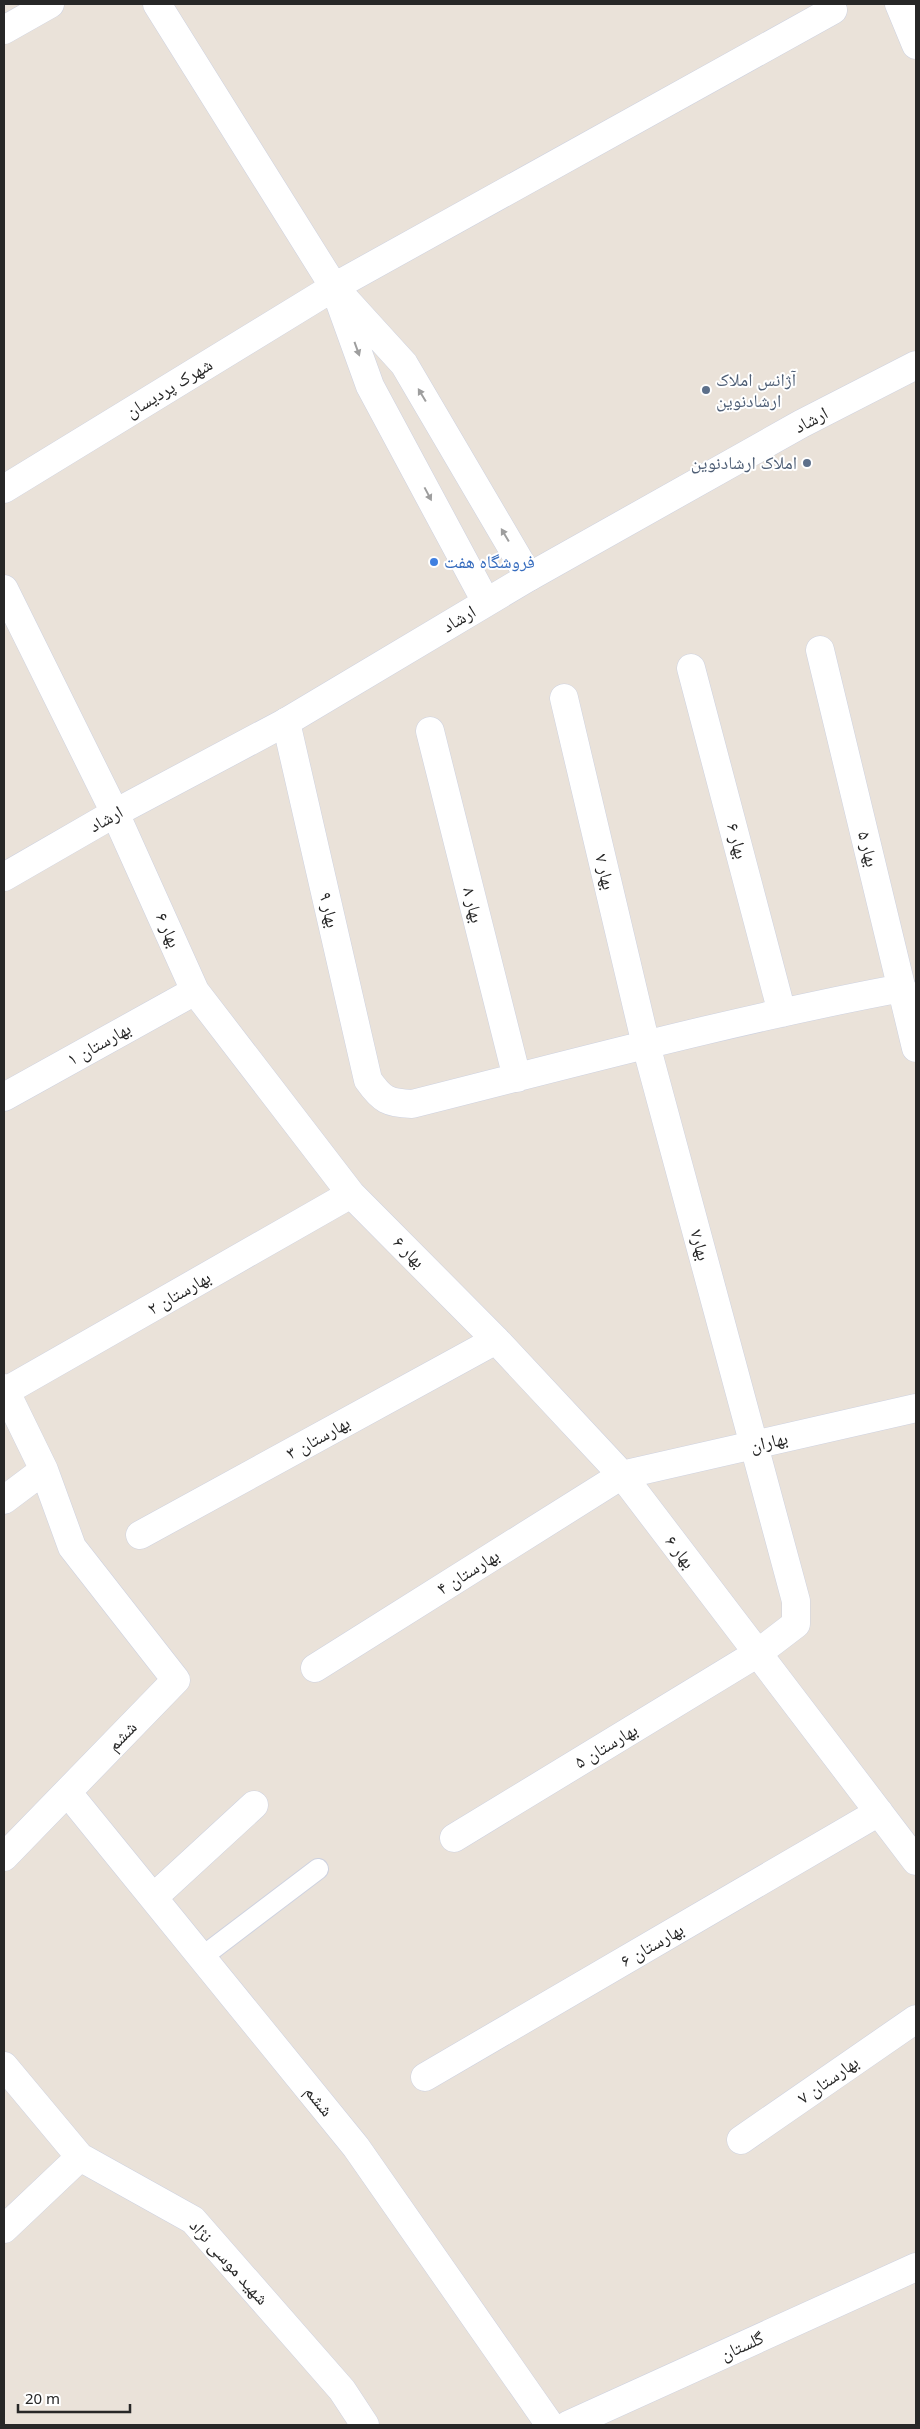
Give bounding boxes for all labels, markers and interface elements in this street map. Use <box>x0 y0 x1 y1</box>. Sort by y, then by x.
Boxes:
one-way arrow <box>353 342 361 357</box>
street label: شهرک پردیسان <box>120 352 217 423</box>
place label: آژانس املاک ارشادنوین <box>716 367 796 412</box>
marker: آژانس املاک ارشادنوین <box>700 384 712 396</box>
one-way arrow <box>418 387 426 402</box>
street label: ارشاد <box>789 400 832 438</box>
place label: املاک ارشادنوین <box>691 450 797 474</box>
marker: املاک ارشادنوین <box>801 457 813 469</box>
one-way arrow <box>424 487 432 502</box>
one-way arrow <box>500 528 509 541</box>
place label: فروشگاه هفت <box>444 549 535 573</box>
marker: فروشگاه هفت <box>428 556 440 568</box>
street label: ارشاد <box>437 599 480 637</box>
street label: ارشاد <box>84 799 127 837</box>
street label: بهار ۶ <box>722 820 754 861</box>
street label: بهار ۵ <box>853 828 885 869</box>
street label: بهار ۷ <box>590 851 622 892</box>
street label: بهار ۸ <box>458 884 490 925</box>
street label: بهار ۹ <box>314 889 346 930</box>
street label: بهار ۶ <box>151 908 187 951</box>
street label: بهارستان ۱ <box>62 1016 135 1070</box>
street label: بهار۷ <box>685 1226 717 1263</box>
street label: بهار ۶ <box>388 1230 431 1273</box>
street label: بهارستان ۲ <box>142 1264 215 1320</box>
street label: بهارستان ۳ <box>281 1410 354 1464</box>
street label: بهاران <box>747 1425 790 1457</box>
street label: بهار ۶ <box>660 1530 701 1573</box>
street label: بهارستان ۴ <box>432 1543 503 1600</box>
street label: ششم <box>101 1715 142 1756</box>
street label: بهارستان ۵ <box>570 1717 641 1773</box>
street label: بهارستان ۶ <box>615 1916 688 1972</box>
street label: بهارستان ۷ <box>792 2049 863 2109</box>
street label: ششم <box>299 2080 340 2121</box>
street label: شهید موسی نژاد <box>185 2213 275 2309</box>
street label: گلستان <box>716 2325 768 2365</box>
scale bar <box>18 2382 130 2414</box>
text: 20 m <box>25 2388 60 2408</box>

